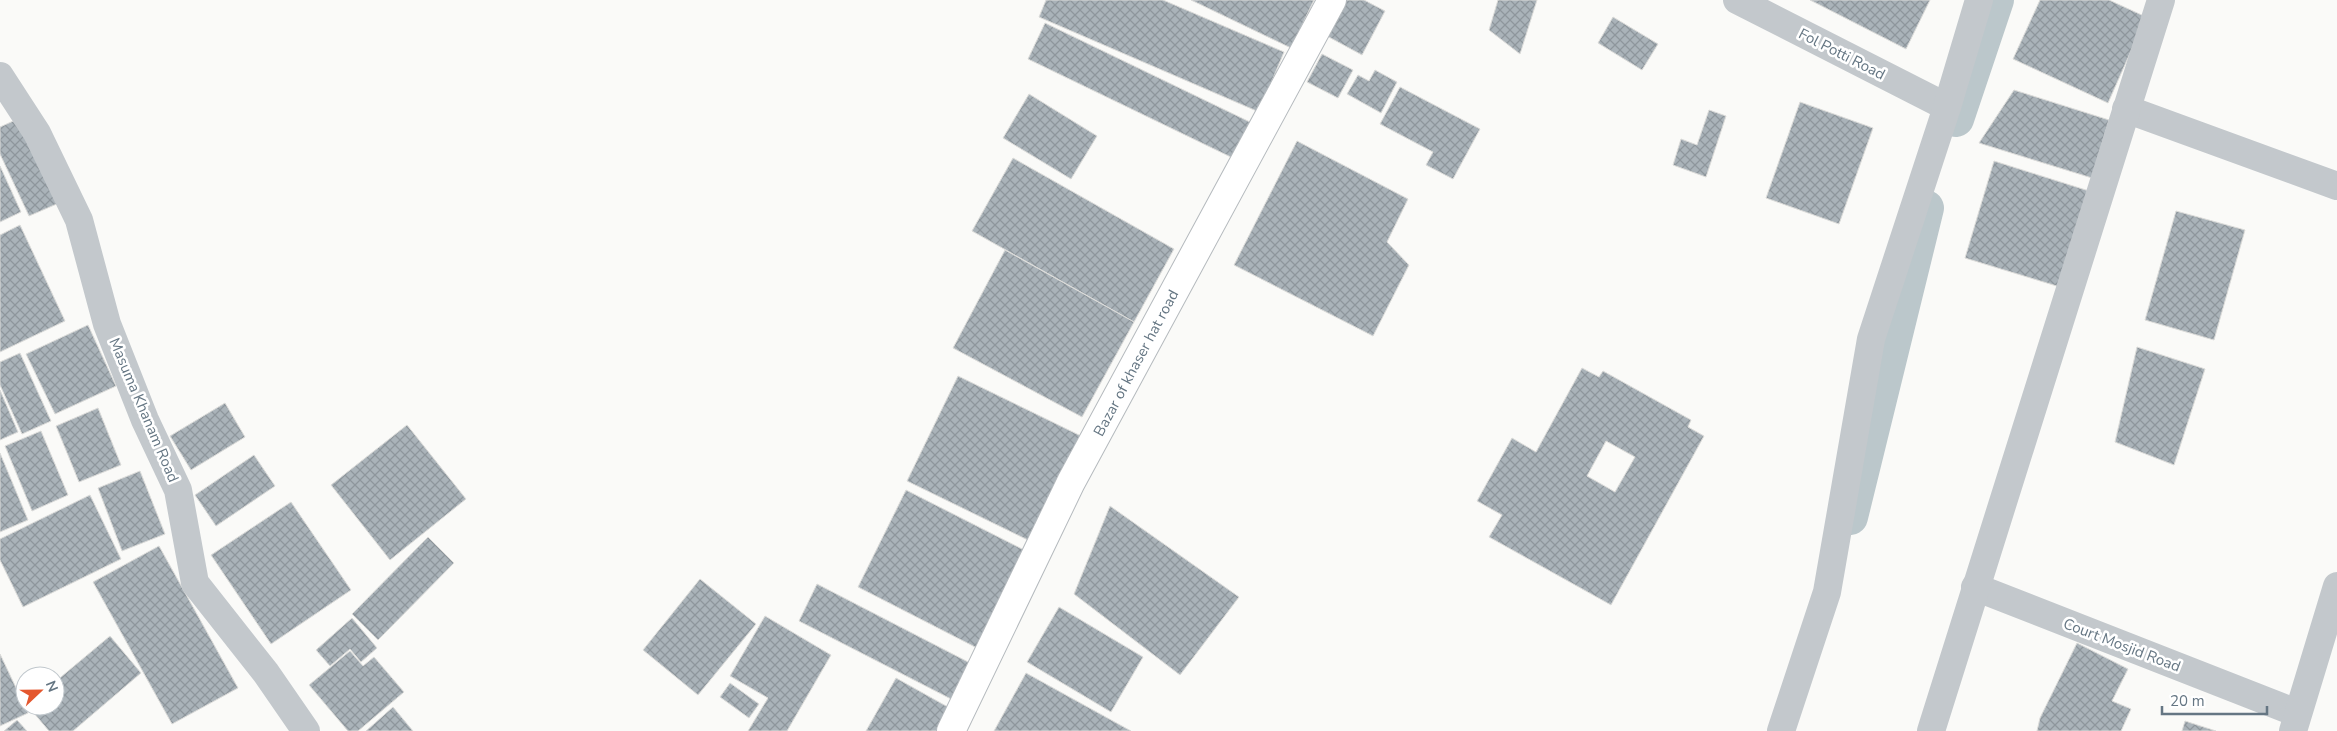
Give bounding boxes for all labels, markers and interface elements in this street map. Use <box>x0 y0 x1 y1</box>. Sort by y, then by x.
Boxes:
street label: Fol Potti Road <box>1795 24 1889 84</box>
street label: Bazar of khaser hat road <box>1089 286 1183 440</box>
street label: Masuma Khanam Road <box>105 335 183 485</box>
street label: Court Mosjid Road <box>2060 613 2184 677</box>
north arrow <box>15 666 65 716</box>
text: N <box>41 678 62 695</box>
scale bar <box>2162 684 2267 716</box>
text: 20 m <box>2170 691 2205 711</box>

